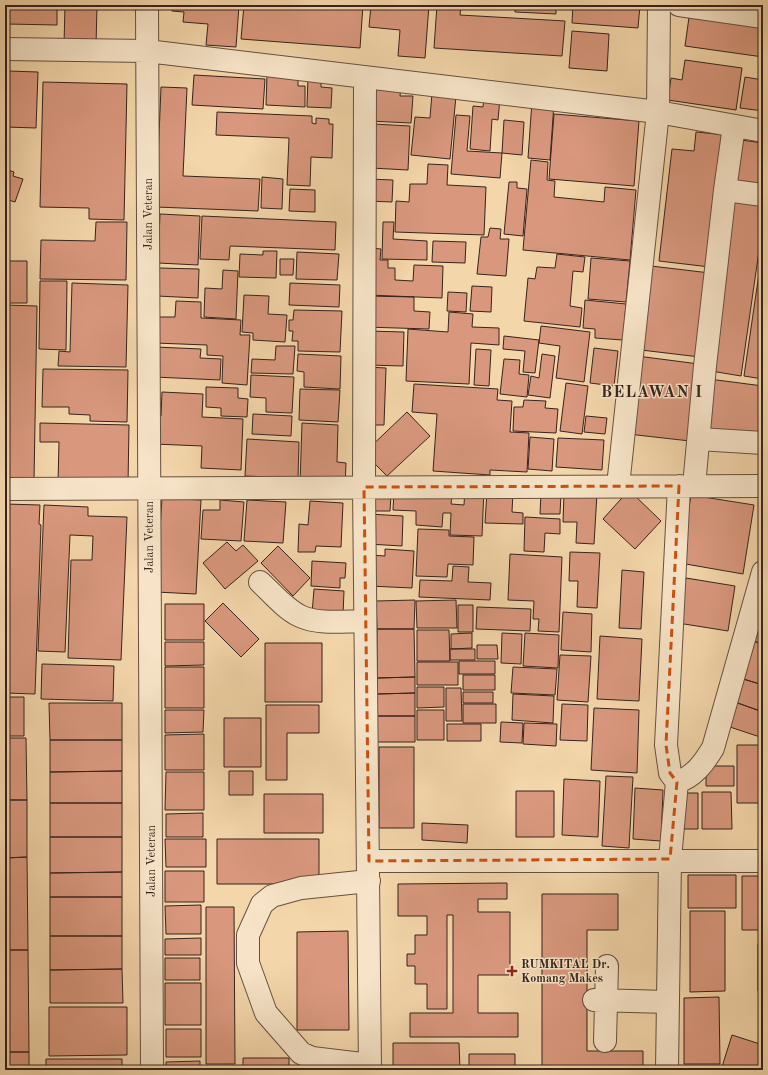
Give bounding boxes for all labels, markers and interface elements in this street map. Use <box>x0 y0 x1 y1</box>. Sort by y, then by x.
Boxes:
street label: Jalan Veteran <box>143 177 155 250</box>
district label: BELAWAN I <box>601 385 703 401</box>
street label: Jalan Veteran <box>144 500 156 573</box>
street label: Jalan Veteran <box>146 824 158 897</box>
place label: RUMKITAL Dr. Komang Makes <box>521 959 610 985</box>
marker: RUMKITAL Dr. Komang Makes <box>506 965 518 977</box>

